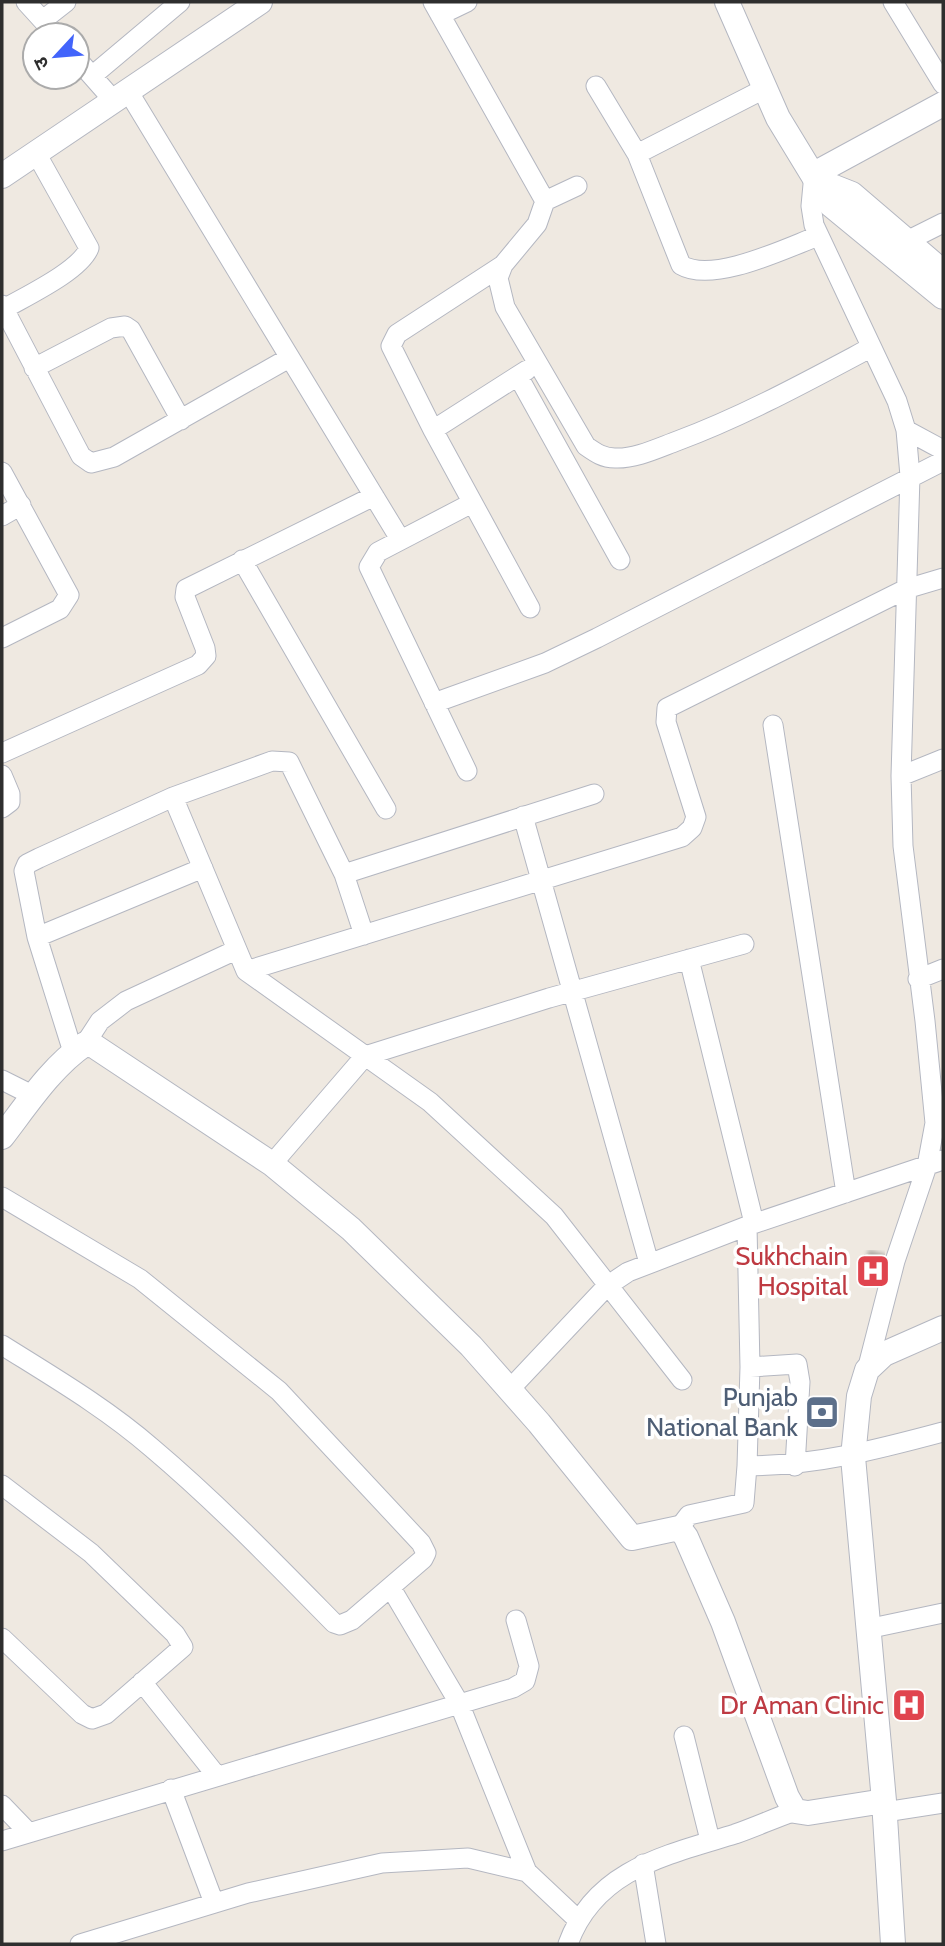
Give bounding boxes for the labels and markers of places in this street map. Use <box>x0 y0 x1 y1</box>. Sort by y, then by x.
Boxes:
place label: Sukhchain Hospital <box>735 1240 848 1302</box>
hospital icon: Sukhchain Hospital <box>854 1252 892 1290</box>
place label: Punjab National Bank <box>646 1381 798 1443</box>
bank icon: Punjab National Bank <box>803 1393 841 1431</box>
hospital icon: Dr Aman Clinic <box>890 1686 928 1724</box>
place label: Dr Aman Clinic <box>720 1689 884 1721</box>

